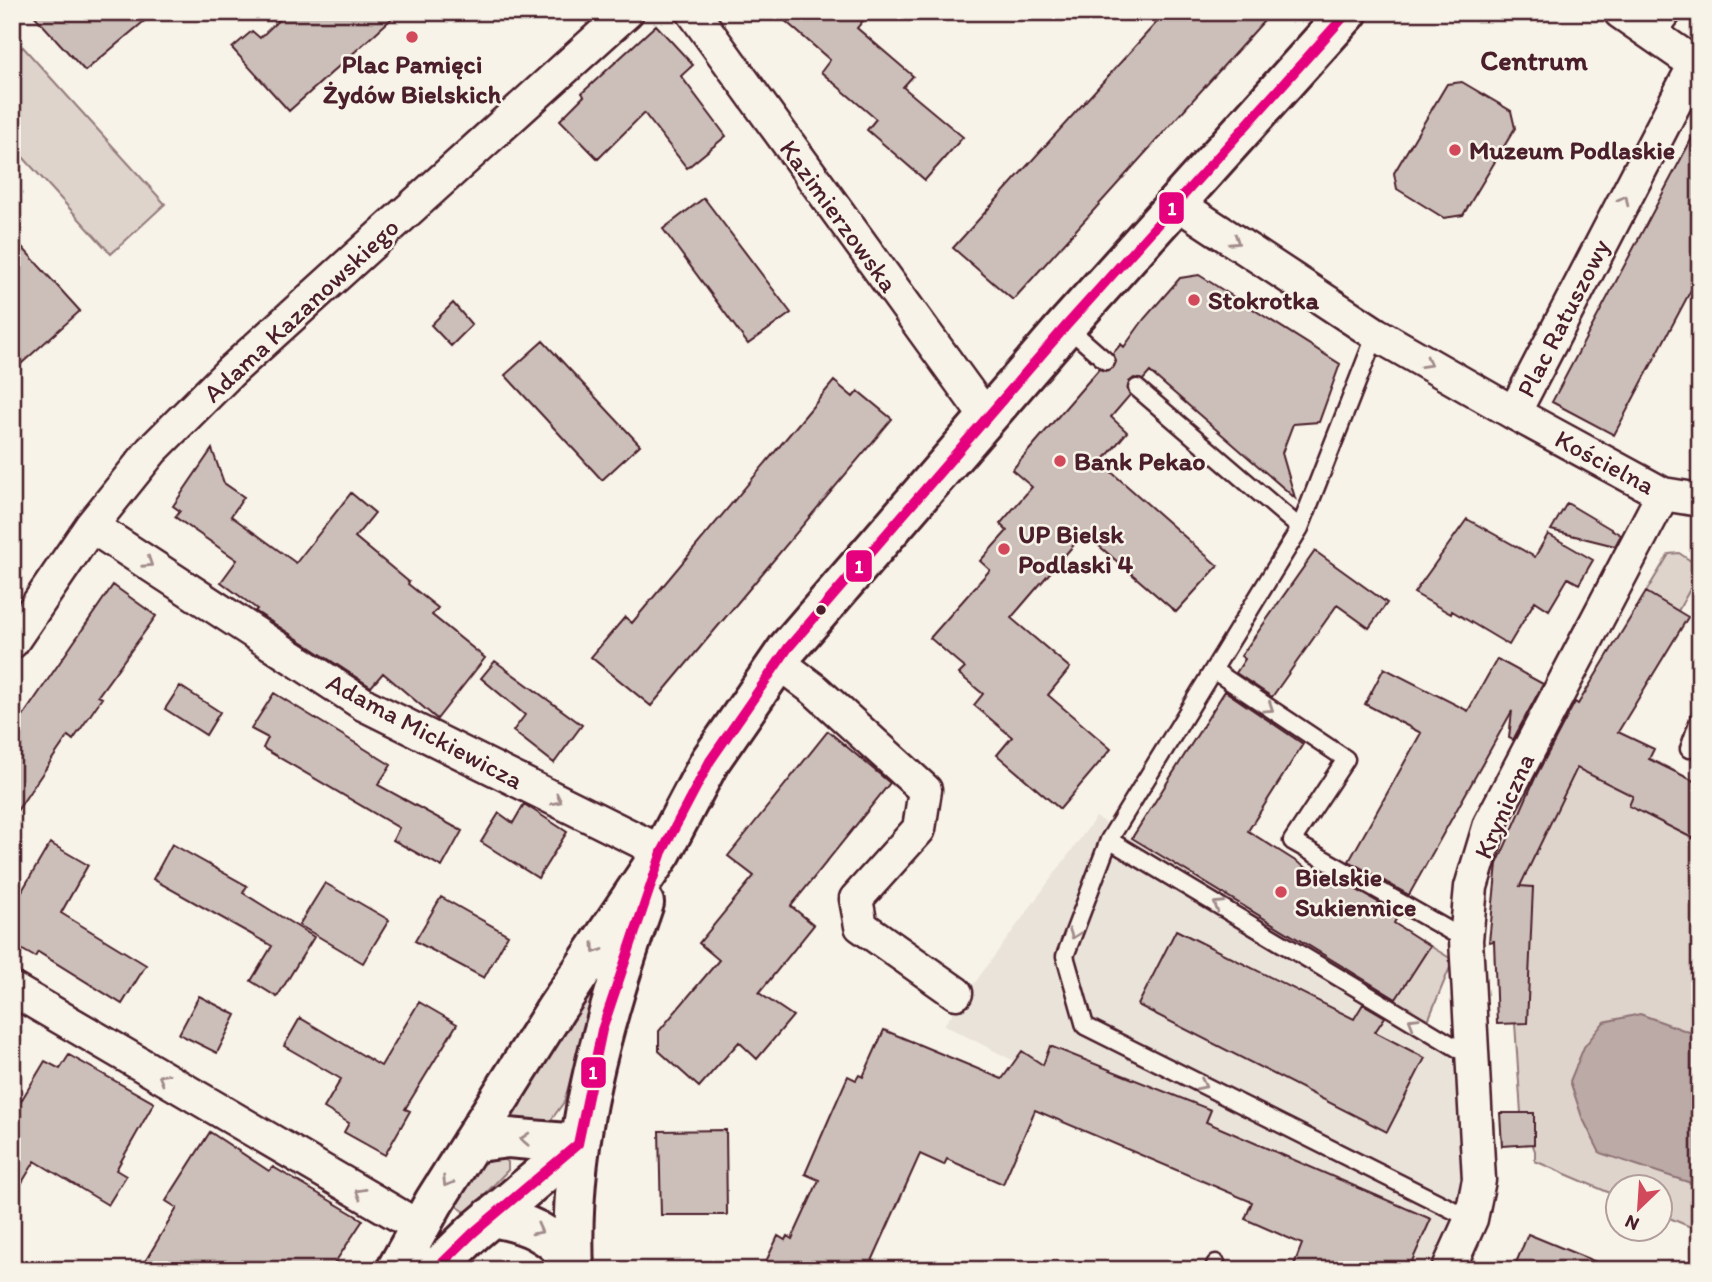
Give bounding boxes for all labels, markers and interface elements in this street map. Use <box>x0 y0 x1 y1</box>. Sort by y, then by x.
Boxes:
marker: Plac Pamięci Żydów Bielskich <box>404 29 420 45</box>
district label: Centrum <box>1480 43 1588 77</box>
place label: Plac Pamięci Żydów Bielskich <box>323 48 502 110</box>
street label: Kazimierzowska <box>773 133 905 299</box>
place label: Muzeum Podlaskie <box>1469 134 1675 166</box>
marker: Muzeum Podlaskie <box>1447 142 1463 158</box>
line badge: 1 <box>1158 191 1185 225</box>
one-way arrow <box>1616 195 1630 207</box>
text: 1 <box>1168 197 1177 220</box>
street label: Adama Kazanowskiego <box>196 211 406 409</box>
one-way arrow <box>1227 233 1240 245</box>
street label: Plac Ratuszowy <box>1509 234 1617 402</box>
place label: Stokrotka <box>1208 284 1320 316</box>
marker: Stokrotka <box>1186 292 1202 308</box>
one-way arrow <box>1419 355 1432 368</box>
street label: Kościelna <box>1550 422 1661 502</box>
place label: Bank Pekao <box>1074 445 1206 477</box>
marker: Bank Pekao <box>1052 453 1068 469</box>
place label: UP Bielsk Podlaski 4 <box>1018 518 1133 580</box>
marker: UP Bielsk Podlaski 4 <box>996 541 1012 557</box>
line badge: 1 <box>845 549 873 583</box>
one-way arrow <box>141 555 154 568</box>
text: 1 <box>855 555 864 578</box>
unlabelled marker <box>814 603 828 617</box>
street label: Adama Mickiewicza <box>321 666 529 796</box>
one-way arrow <box>1262 699 1275 712</box>
street label: Kryniczna <box>1467 748 1541 864</box>
one-way arrow <box>549 791 562 805</box>
place label: Bielskie Sukiennice <box>1295 861 1416 923</box>
marker: Bielskie Sukiennice <box>1273 884 1289 900</box>
one-way arrow <box>1213 900 1225 913</box>
one-way arrow <box>1068 927 1082 939</box>
one-way arrow <box>592 941 605 954</box>
one-way arrow <box>1408 1017 1421 1030</box>
line badge: 1 <box>580 1056 607 1089</box>
text: 1 <box>589 1061 598 1084</box>
one-way arrow <box>158 1073 171 1086</box>
one-way arrow <box>1195 1076 1207 1090</box>
one-way arrow <box>519 1132 530 1147</box>
one-way arrow <box>442 1174 455 1187</box>
north arrow <box>1604 1174 1674 1244</box>
one-way arrow <box>354 1188 367 1201</box>
text: N <box>1621 1210 1643 1236</box>
one-way arrow <box>530 1222 543 1235</box>

